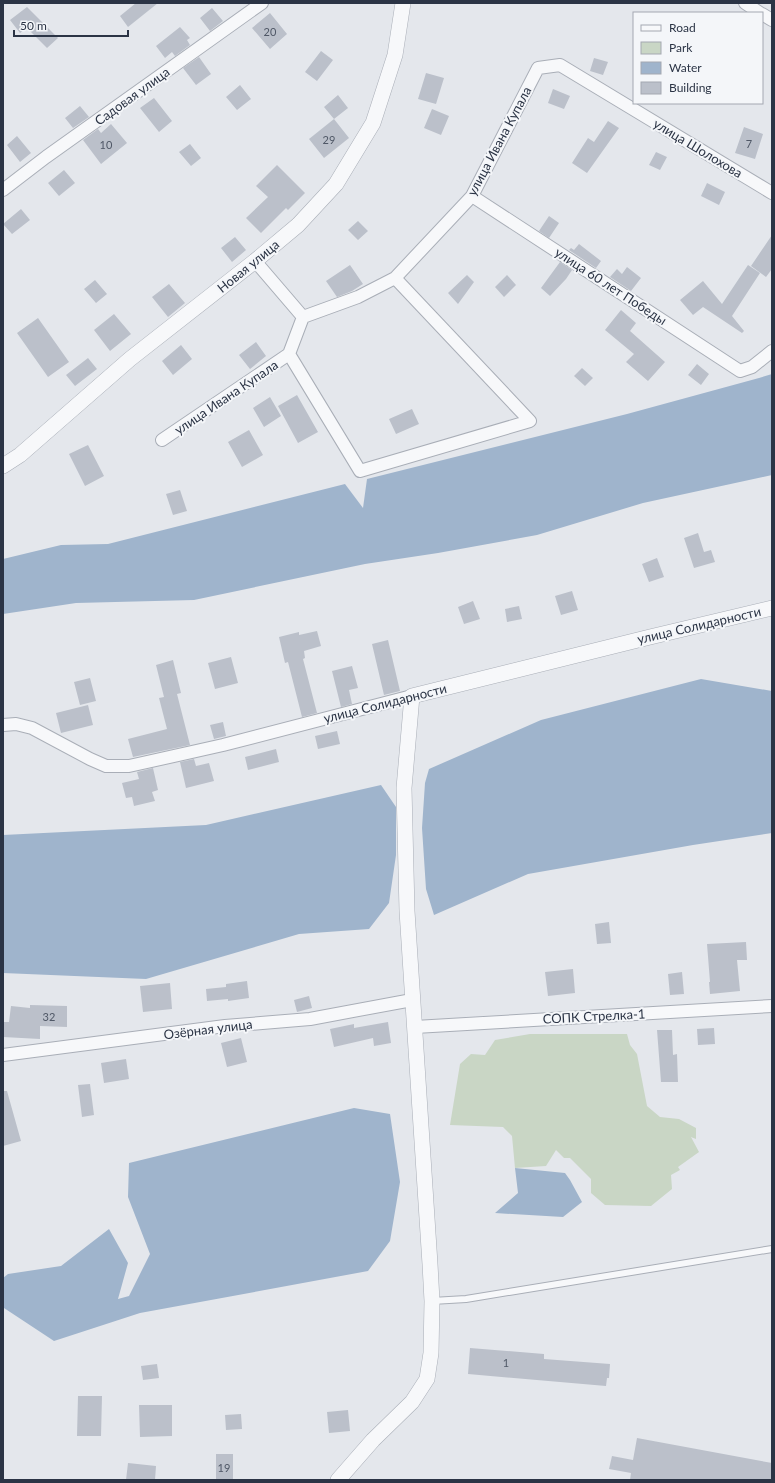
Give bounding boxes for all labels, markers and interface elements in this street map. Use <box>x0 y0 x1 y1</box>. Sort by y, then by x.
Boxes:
scale bar <box>14 12 128 38</box>
legend <box>633 12 763 104</box>
text: 50 m <box>20 18 47 33</box>
text: Road <box>669 20 696 35</box>
house number: 20 <box>264 25 277 38</box>
text: Park <box>669 40 693 55</box>
text: Water <box>669 60 702 75</box>
street label: Садовая улица <box>91 63 173 129</box>
text: Building <box>669 80 712 95</box>
street label: улица Ивана Купала <box>463 84 535 198</box>
street label: улица Шолохова <box>651 115 745 181</box>
house number: 29 <box>323 133 335 146</box>
house number: 7 <box>746 137 752 150</box>
house number: 10 <box>100 138 113 151</box>
street label: Новая улица <box>214 236 282 296</box>
street label: улица 60 лет Победы <box>552 244 670 328</box>
street label: улица Ивана Купала <box>171 356 281 438</box>
street label: улица Солидарности <box>636 603 762 647</box>
street label: улица Солидарности <box>322 680 448 726</box>
street label: СОПК Стрелка-1 <box>542 1005 646 1027</box>
house number: 32 <box>43 1010 55 1023</box>
street label: Озёрная улица <box>163 1016 253 1042</box>
house number: 1 <box>503 1356 509 1369</box>
house number: 19 <box>218 1461 230 1474</box>

